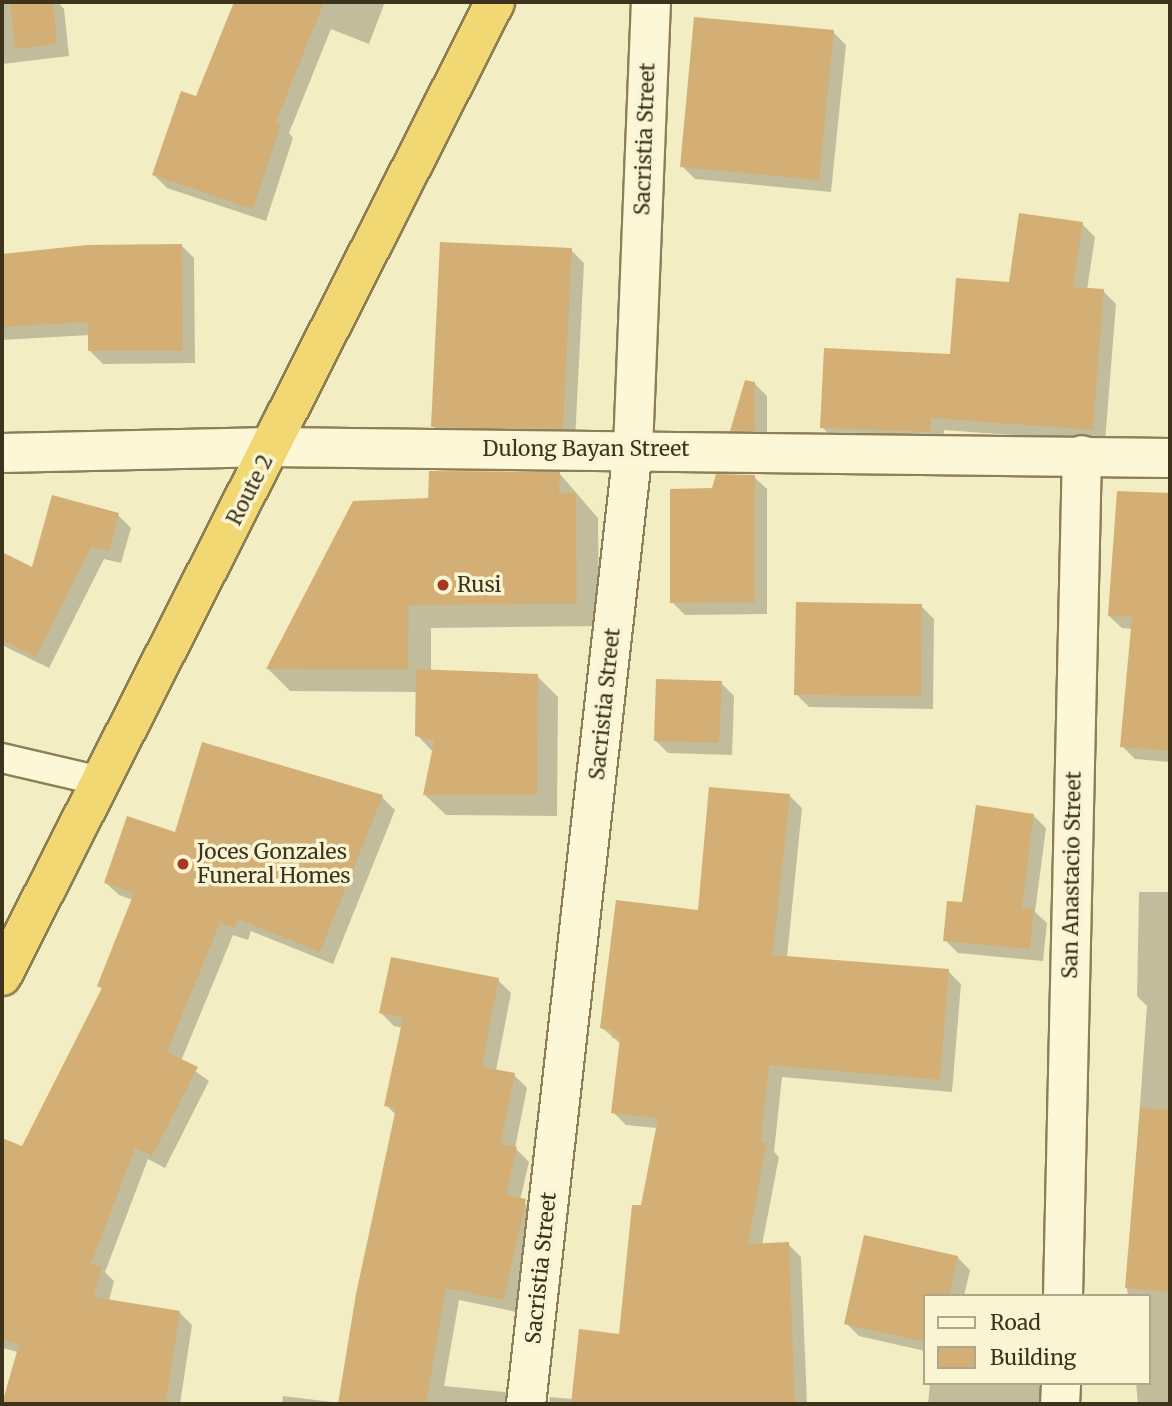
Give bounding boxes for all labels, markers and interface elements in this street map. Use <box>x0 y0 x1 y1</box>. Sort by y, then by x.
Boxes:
street label: Sacristia Street <box>630 62 660 216</box>
street label: Dulong Bayan Street <box>483 436 689 462</box>
street label: Route 2 <box>222 450 278 530</box>
place label: Rusi <box>457 572 501 598</box>
marker: Rusi <box>435 577 451 593</box>
street label: Sacristia Street <box>584 627 626 781</box>
street label: San Anastacio Street <box>1058 771 1086 979</box>
place label: Joces Gonzales Funeral Homes <box>197 839 351 889</box>
marker: Joces Gonzales Funeral Homes <box>175 856 191 872</box>
street label: Sacristia Street <box>520 1191 562 1345</box>
legend <box>923 1294 1151 1385</box>
text: Road <box>990 1309 1041 1336</box>
text: Building <box>990 1344 1076 1371</box>

